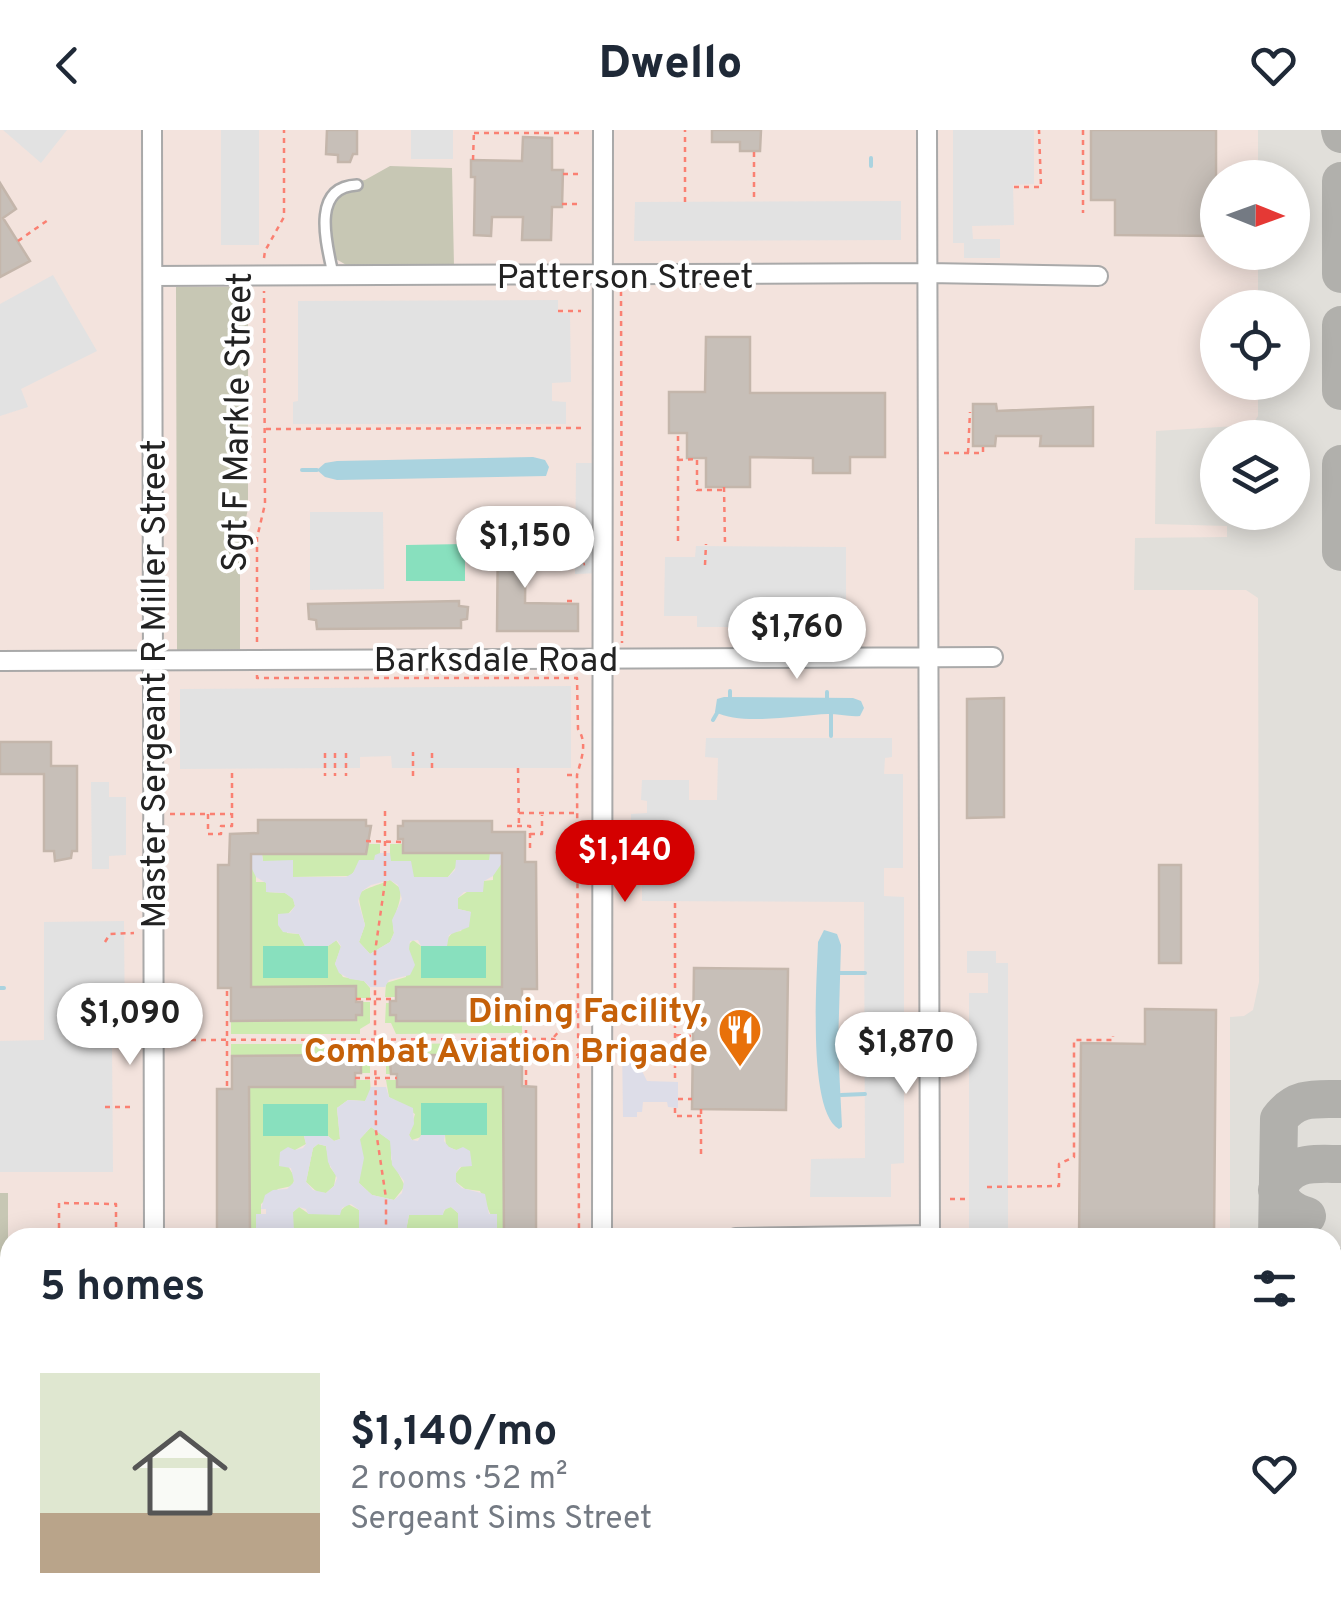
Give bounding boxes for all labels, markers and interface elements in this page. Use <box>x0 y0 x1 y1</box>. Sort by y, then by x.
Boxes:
text: Dwello <box>599 37 742 94</box>
icon: back <box>40 38 95 93</box>
icon: heart <box>1246 38 1301 93</box>
north arrow <box>1200 160 1310 270</box>
map controls <box>1200 160 1310 530</box>
street label: Patterson Street <box>497 257 753 301</box>
street label: Sgt F Markle Street <box>214 272 264 572</box>
button: locate <box>1200 290 1310 400</box>
button: layers <box>1200 420 1310 530</box>
street label: Master Sergeant R Miller Street <box>134 439 178 929</box>
pin: $1,150 <box>444 506 606 591</box>
text: $1,150 <box>478 518 572 558</box>
pin: $1,760 <box>716 597 878 682</box>
text: $1,760 <box>750 609 844 649</box>
street label: Barksdale Road <box>374 640 618 684</box>
pin: $1,140 <box>544 820 706 905</box>
text: $1,140 <box>578 832 672 872</box>
pin: $1,090 <box>49 983 211 1068</box>
place label: Dining Facility, Combat Aviation Brigade <box>304 991 708 1075</box>
text: $1,090 <box>79 995 181 1035</box>
restaurant icon: Dining Facility, Combat Aviation Brigade <box>717 1007 763 1068</box>
pin: $1,870 <box>825 1012 987 1097</box>
text: $1,870 <box>857 1024 955 1064</box>
icon: filters <box>1247 1261 1302 1316</box>
text: 5 homes <box>40 1262 205 1315</box>
text: $1,140/mo <box>350 1407 557 1460</box>
icon: home <box>120 1413 240 1533</box>
icon: heart <box>1247 1446 1302 1501</box>
text: 2 rooms · 52 m² <box>350 1460 567 1500</box>
text: Sergeant Sims Street <box>350 1500 652 1540</box>

